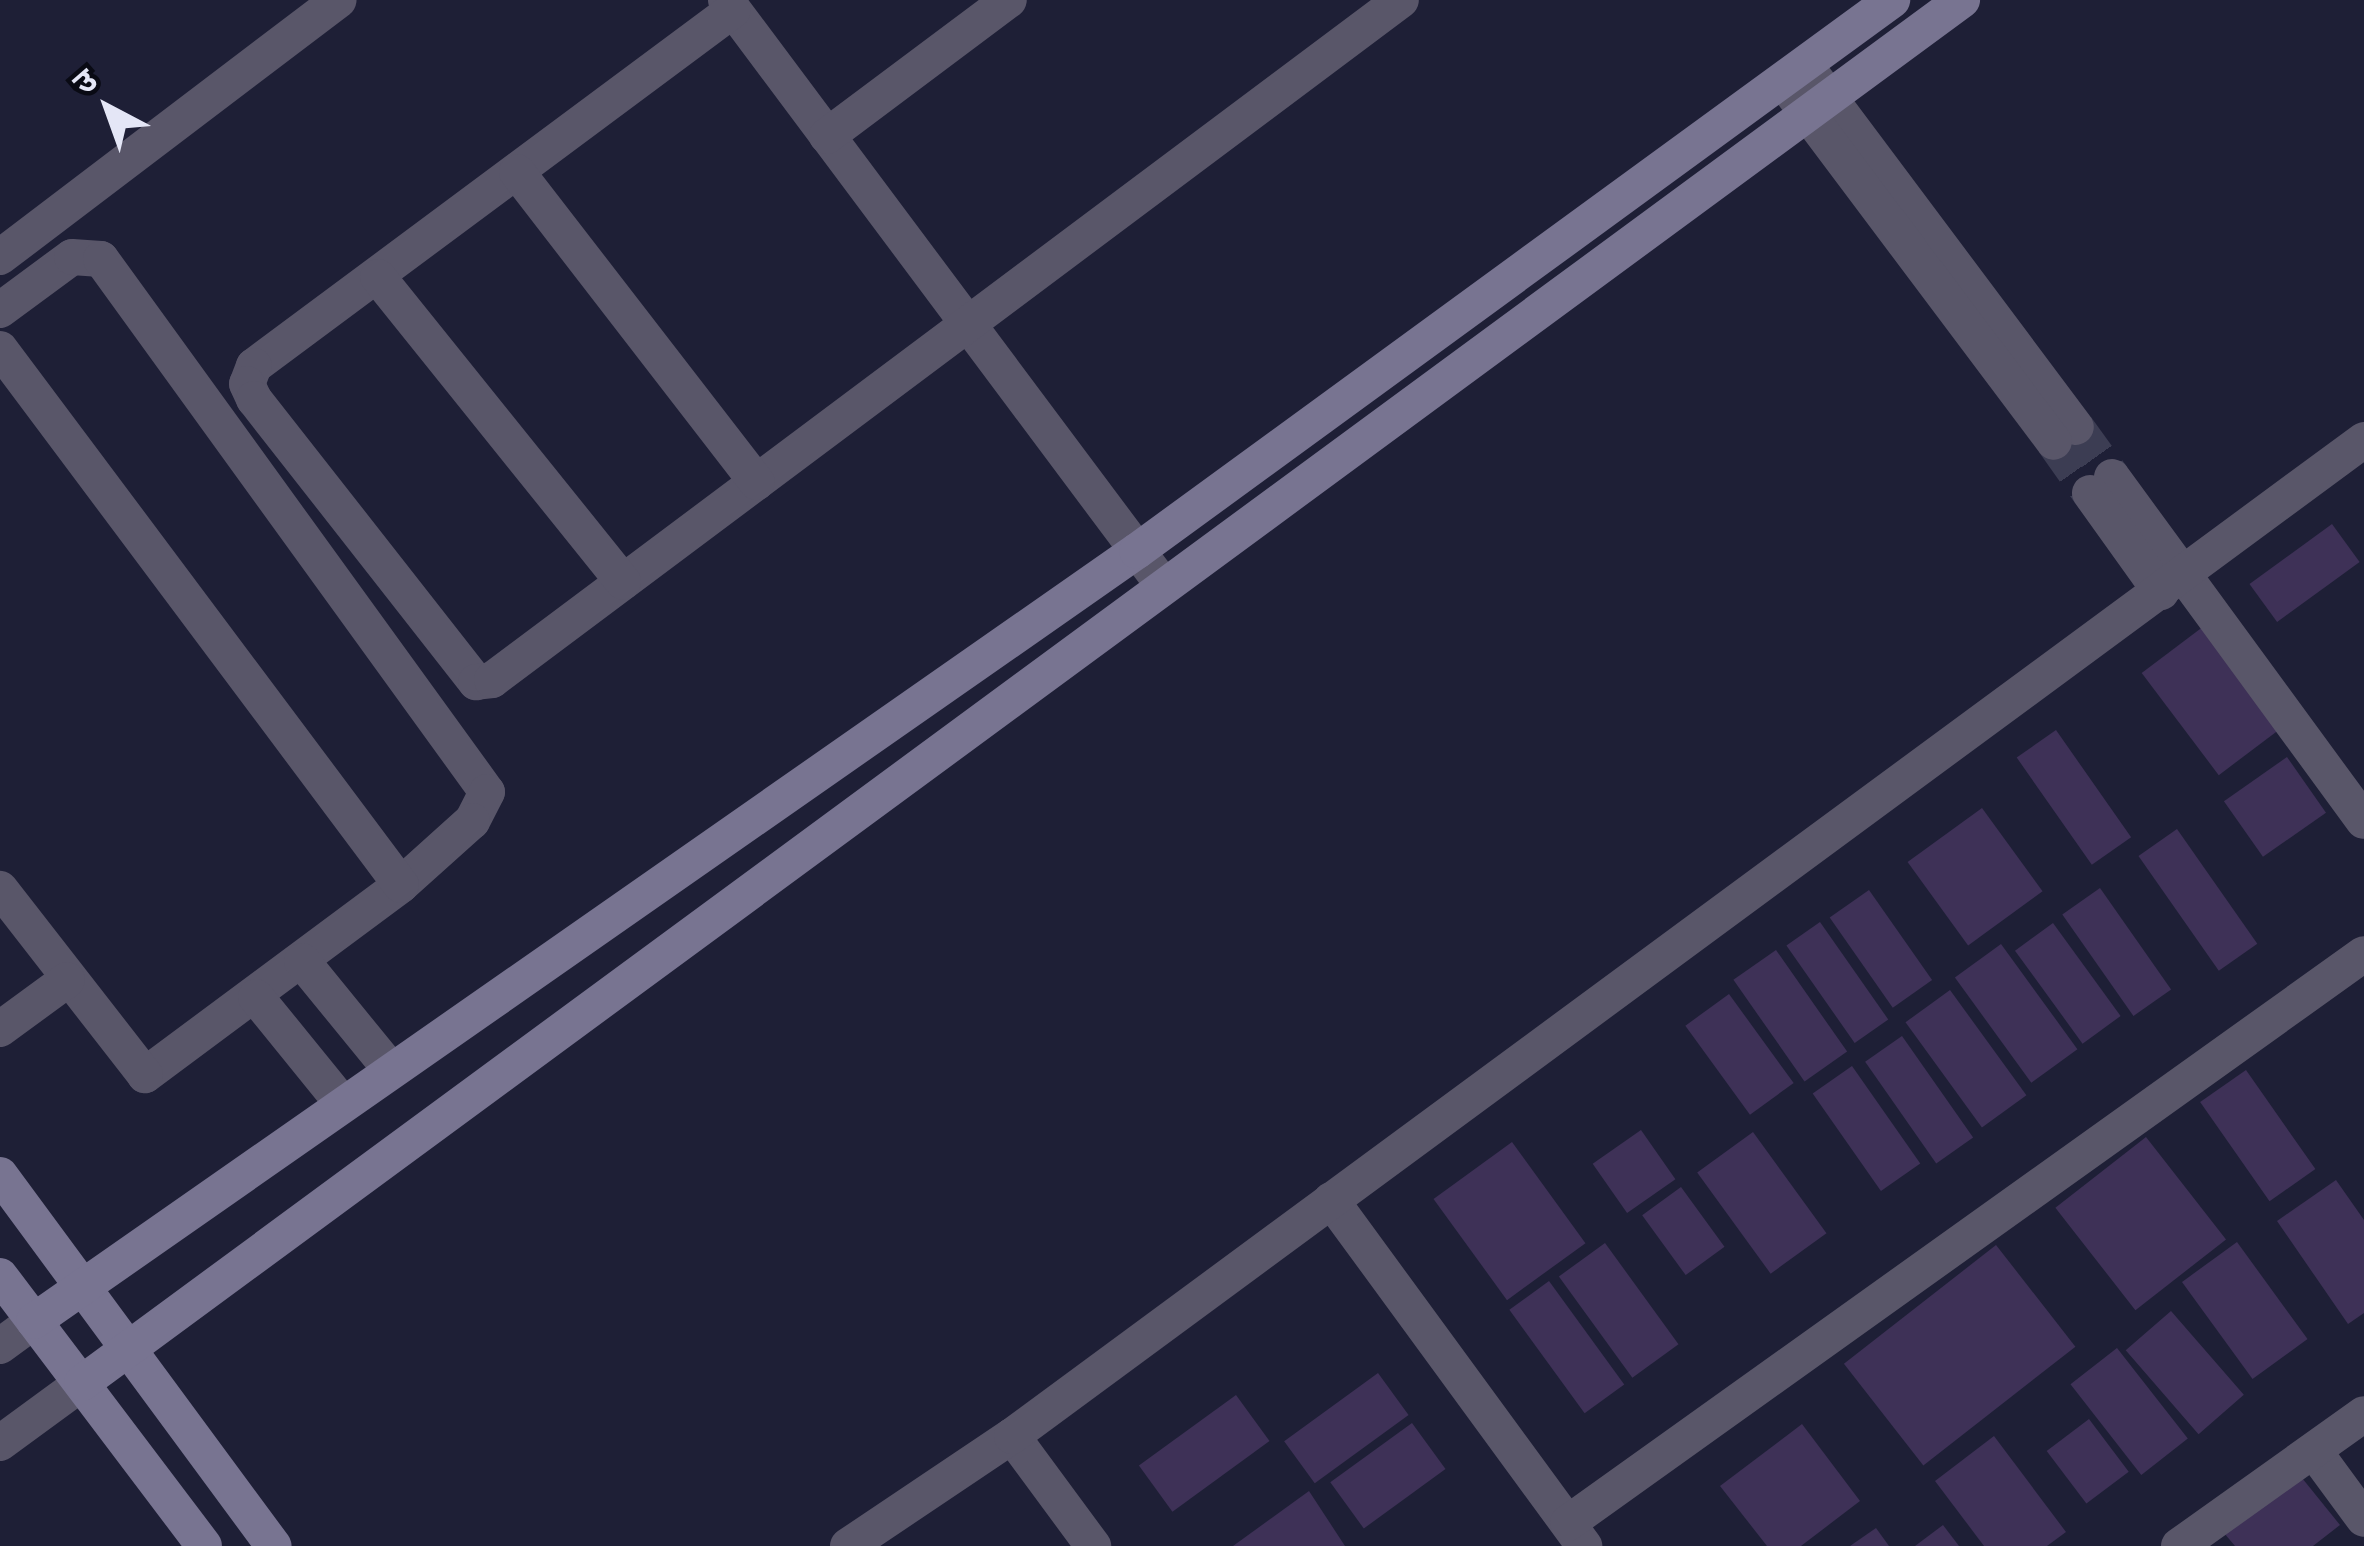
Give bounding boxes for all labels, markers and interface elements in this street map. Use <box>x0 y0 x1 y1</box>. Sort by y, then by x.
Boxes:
north arrow <box>48 48 168 168</box>
text: उ <box>62 57 106 104</box>

